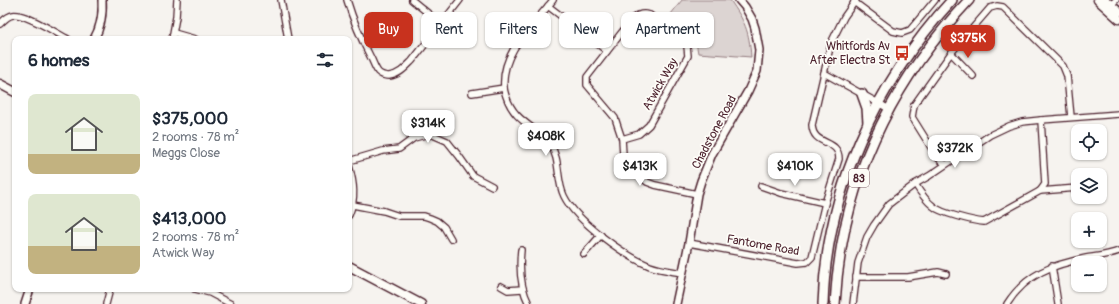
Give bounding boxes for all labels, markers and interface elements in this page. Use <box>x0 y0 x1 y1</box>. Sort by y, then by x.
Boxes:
chip: Buy <box>364 12 413 48</box>
chip: Rent <box>421 12 477 48</box>
chip: Filters <box>485 12 551 48</box>
chip: New <box>559 12 613 48</box>
chip: Apartment <box>621 12 714 48</box>
pin: $375K <box>940 25 996 59</box>
text: $375K <box>950 30 986 46</box>
place label: Whitfords Av After Electra St <box>809 39 890 68</box>
bus stop icon: Whitfords Av After Electra St <box>893 44 911 62</box>
icon: filters <box>314 49 336 71</box>
text: 6 homes <box>28 50 89 71</box>
street label: Atwick Way <box>640 56 681 113</box>
street label: Chadstone Road <box>689 93 740 172</box>
text: $375,000 <box>152 108 228 129</box>
icon: home <box>60 110 108 158</box>
pin: $314K <box>400 110 456 144</box>
text: $314K <box>411 115 445 131</box>
pin: $408K <box>518 123 574 157</box>
map controls <box>1071 124 1107 292</box>
button: locate <box>1071 124 1107 160</box>
text: $408K <box>527 128 565 144</box>
text: 2 rooms · 78 m² <box>152 129 239 145</box>
pin: $372K <box>927 135 983 169</box>
text: $372K <box>937 140 973 156</box>
text: Meggs Close <box>152 145 220 161</box>
pin: $413K <box>612 153 668 187</box>
pin: $410K <box>767 153 823 187</box>
text: $413K <box>623 158 657 174</box>
text: $410K <box>777 158 813 174</box>
button: layers <box>1071 168 1107 204</box>
road number: 83 <box>849 169 869 187</box>
text: $413,000 <box>152 208 226 229</box>
icon: home <box>60 210 108 258</box>
button: + <box>1071 212 1107 248</box>
text: 2 rooms · 78 m² <box>152 229 239 245</box>
street label: Fantome Road <box>725 232 800 259</box>
text: Atwick Way <box>152 245 214 261</box>
button: − <box>1071 256 1107 292</box>

